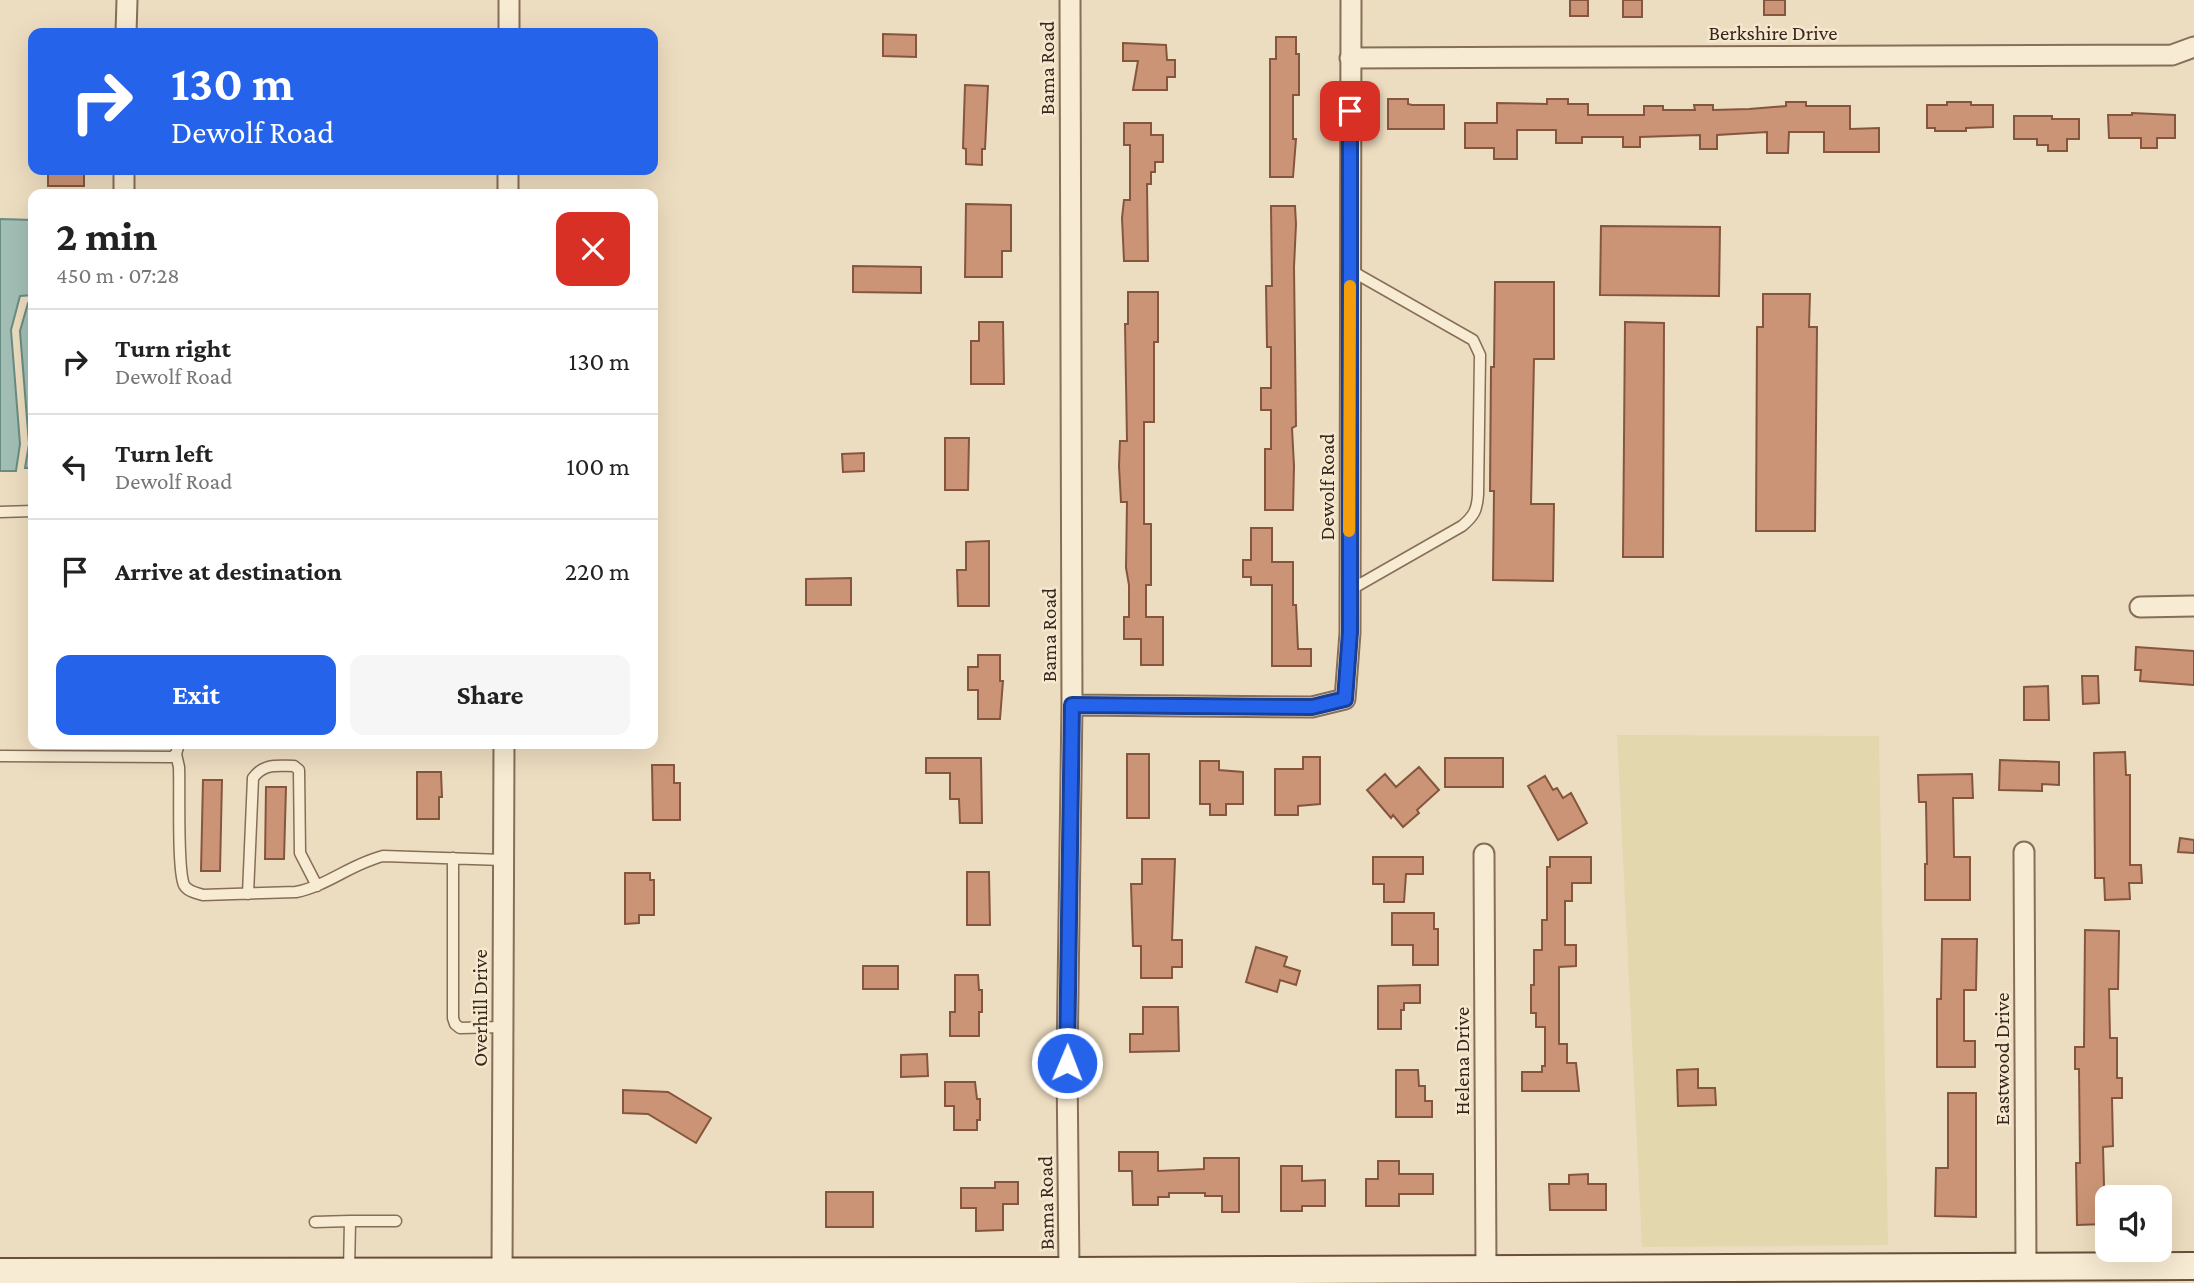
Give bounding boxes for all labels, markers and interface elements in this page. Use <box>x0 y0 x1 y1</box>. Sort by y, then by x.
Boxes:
street label: Bama Road <box>1035 21 1059 115</box>
street label: Berkshire Drive <box>1709 21 1837 45</box>
icon: right <box>56 56 147 147</box>
text: 130 m <box>171 56 294 111</box>
pin <box>1320 81 1380 141</box>
icon: arrive <box>1331 92 1369 130</box>
text: Dewolf Road <box>171 114 334 150</box>
text: 2 min <box>56 212 157 259</box>
button: close <box>556 212 630 286</box>
text: 450 m · 07:28 <box>56 262 180 288</box>
text: Turn right <box>115 334 231 363</box>
icon: right <box>56 343 94 381</box>
text: 130 m <box>569 347 630 376</box>
text: Dewolf Road <box>115 363 232 389</box>
street label: Dewolf Road <box>1315 433 1339 541</box>
text: Turn left <box>115 439 213 468</box>
icon: left <box>56 448 94 486</box>
text: 100 m <box>566 452 630 481</box>
text: Dewolf Road <box>115 468 232 494</box>
icon: arrive <box>56 553 94 591</box>
text: Arrive at destination <box>115 557 342 586</box>
text: 220 m <box>565 557 630 586</box>
street label: Bama Road <box>1037 588 1061 682</box>
button: Exit <box>56 655 336 735</box>
button: Share <box>350 655 630 735</box>
street label: Overhill Drive <box>468 949 492 1067</box>
street label: Eastwood Drive <box>1990 993 2014 1125</box>
street label: Helena Drive <box>1450 1007 1474 1115</box>
position arrow <box>1030 1026 1104 1100</box>
street label: Bama Road <box>1033 1156 1059 1250</box>
map controls <box>2095 1185 2172 1262</box>
button: sound <box>2095 1185 2172 1262</box>

